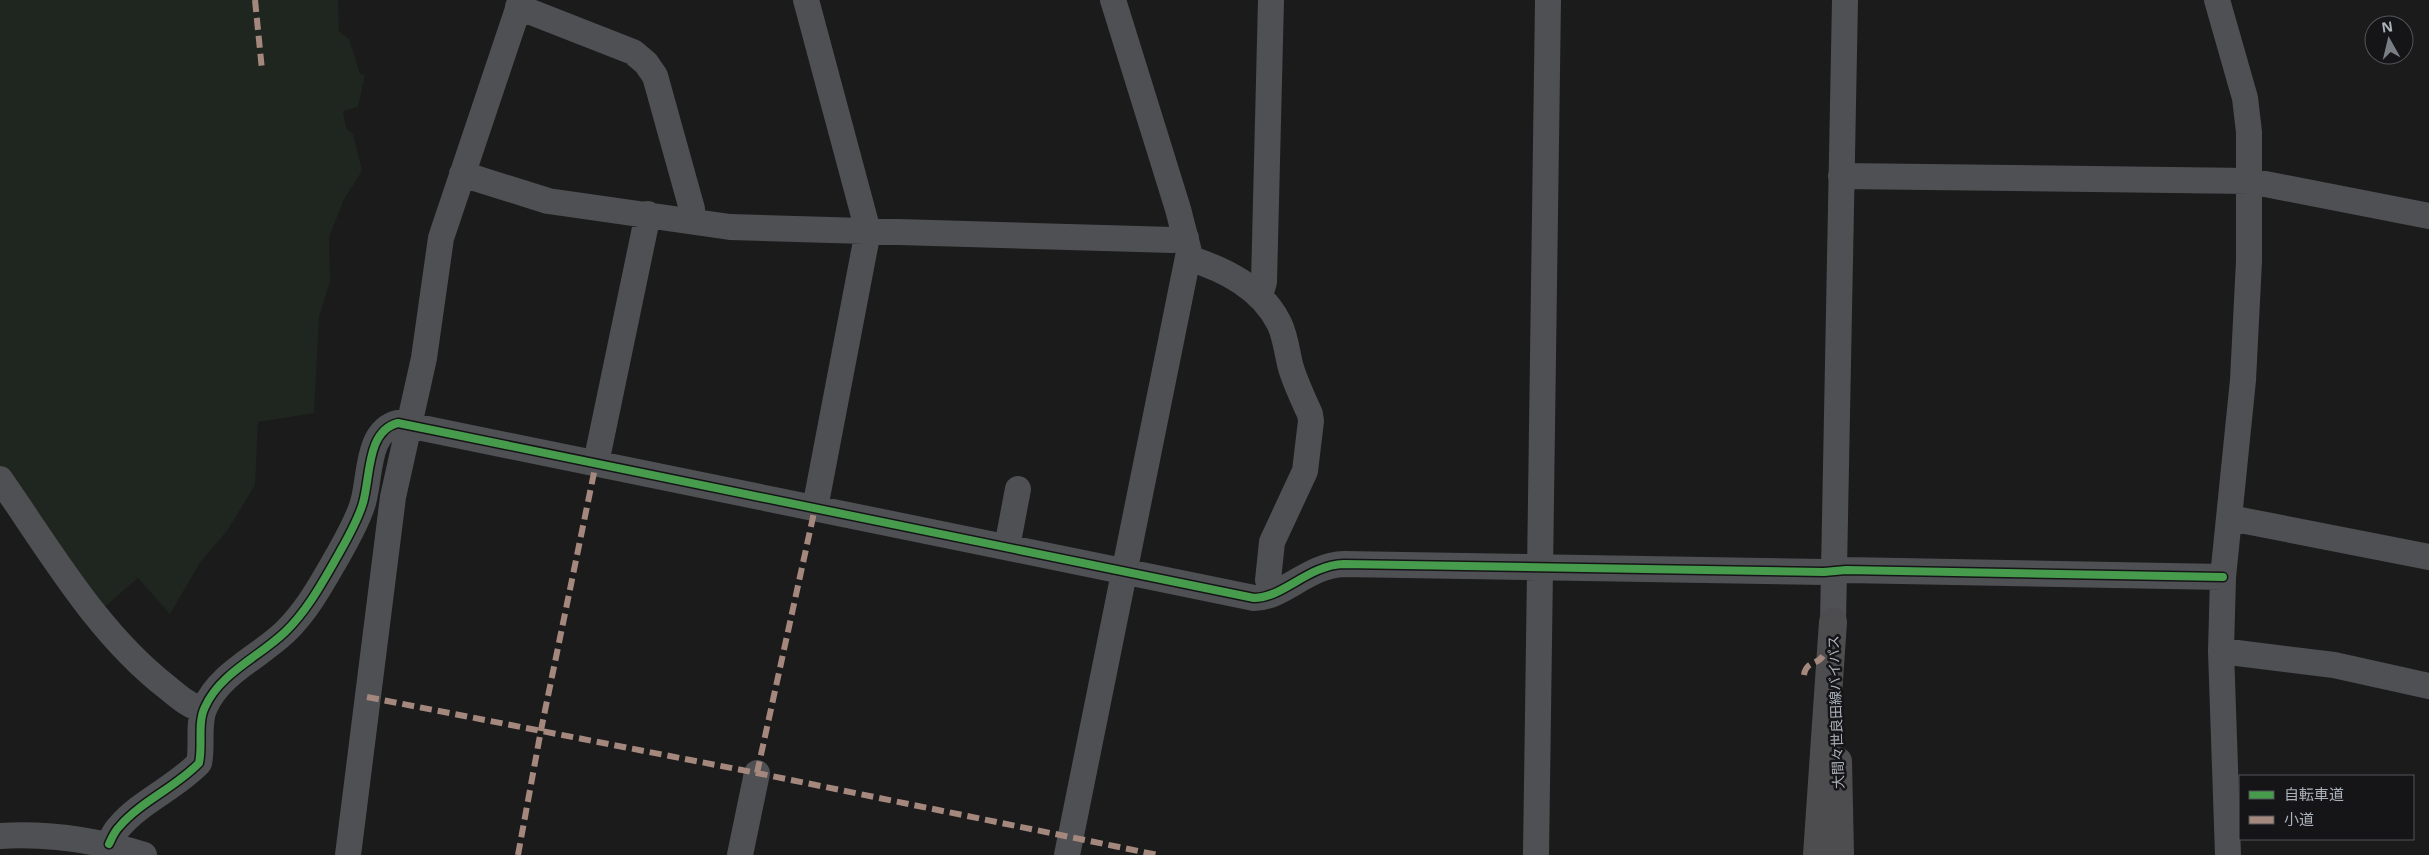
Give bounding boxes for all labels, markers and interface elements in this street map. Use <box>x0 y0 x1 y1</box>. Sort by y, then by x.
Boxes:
north arrow <box>2364 15 2414 65</box>
text: N <box>2380 16 2394 37</box>
street label: 大間々世良田線バイパス <box>1823 635 1848 789</box>
legend <box>2239 775 2414 840</box>
text: 自転車道 <box>2284 784 2344 804</box>
text: 小道 <box>2284 809 2314 829</box>

